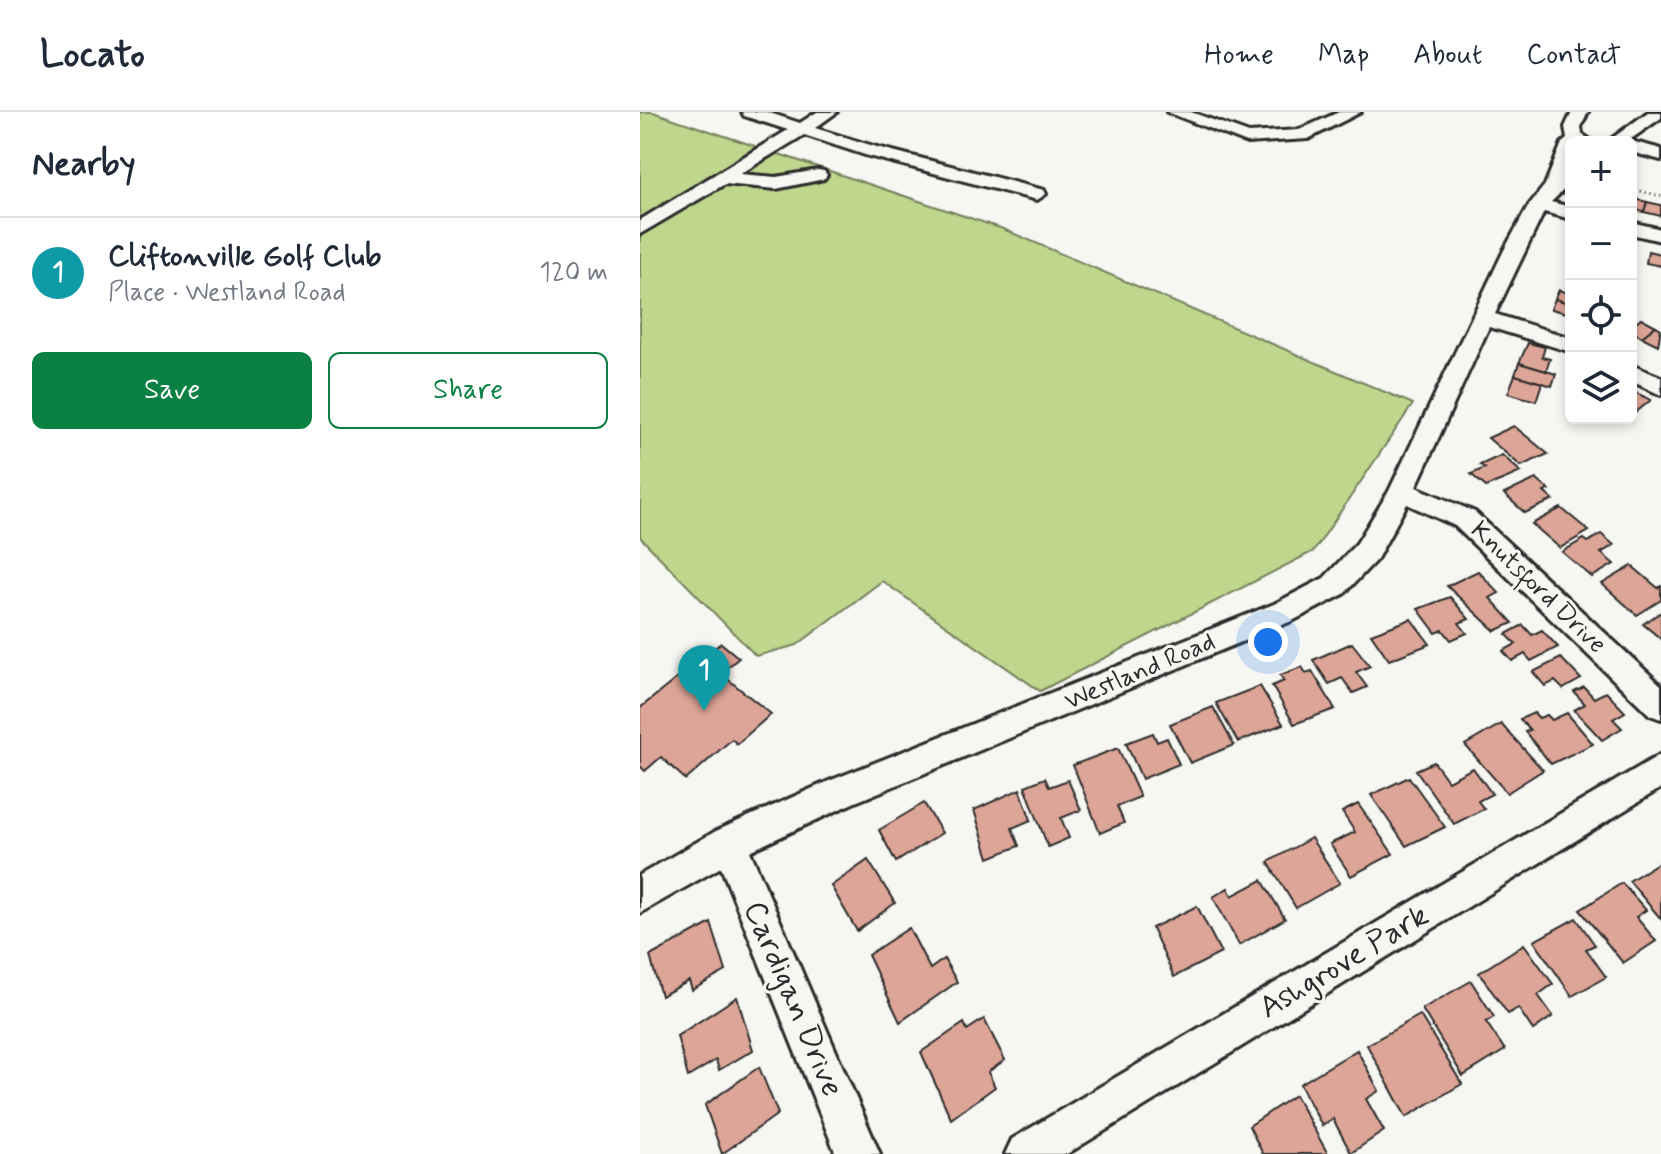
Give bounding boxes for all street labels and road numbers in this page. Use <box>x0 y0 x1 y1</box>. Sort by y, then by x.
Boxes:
street label: Knutsford Drive <box>1461 514 1613 663</box>
street label: Westland Road <box>1060 625 1220 719</box>
street label: Cardigan Drive <box>733 895 853 1103</box>
street label: Ashgrove Park <box>1251 895 1437 1029</box>

